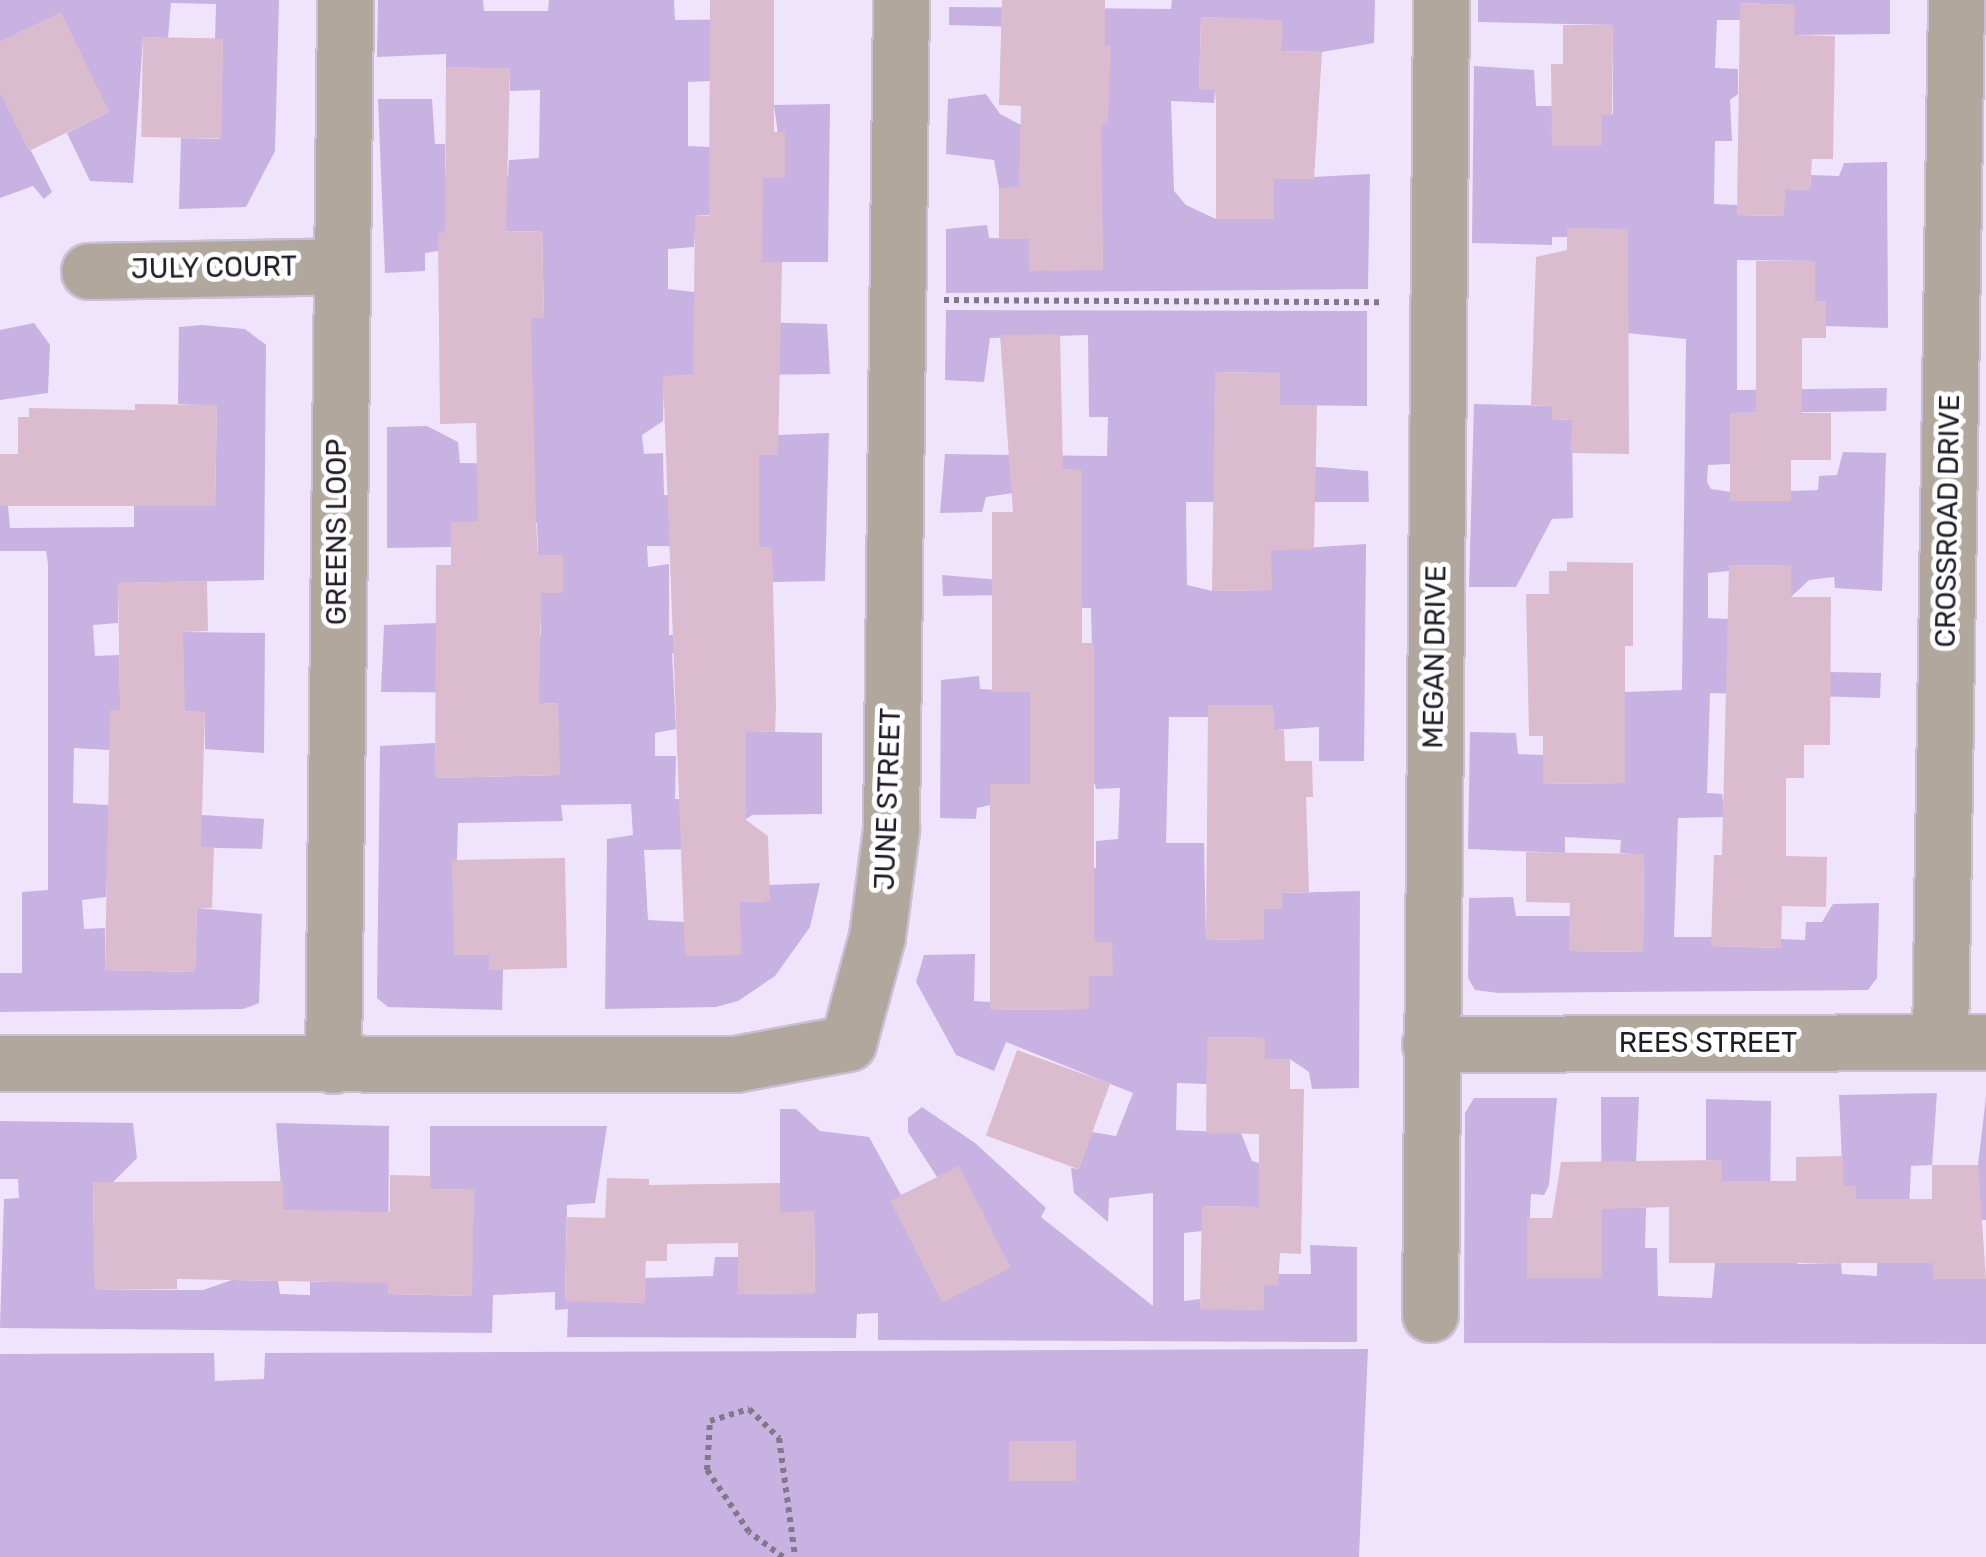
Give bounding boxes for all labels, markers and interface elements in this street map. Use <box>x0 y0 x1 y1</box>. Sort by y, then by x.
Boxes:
street label: JULY COURT <box>130 250 298 286</box>
street label: CROSSROAD DRIVE <box>1929 394 1967 648</box>
street label: GREENS LOOP <box>320 439 354 625</box>
street label: MEGAN DRIVE <box>1417 565 1453 749</box>
street label: JUNE STREET <box>868 707 908 891</box>
street label: REES STREET <box>1619 1026 1797 1060</box>

